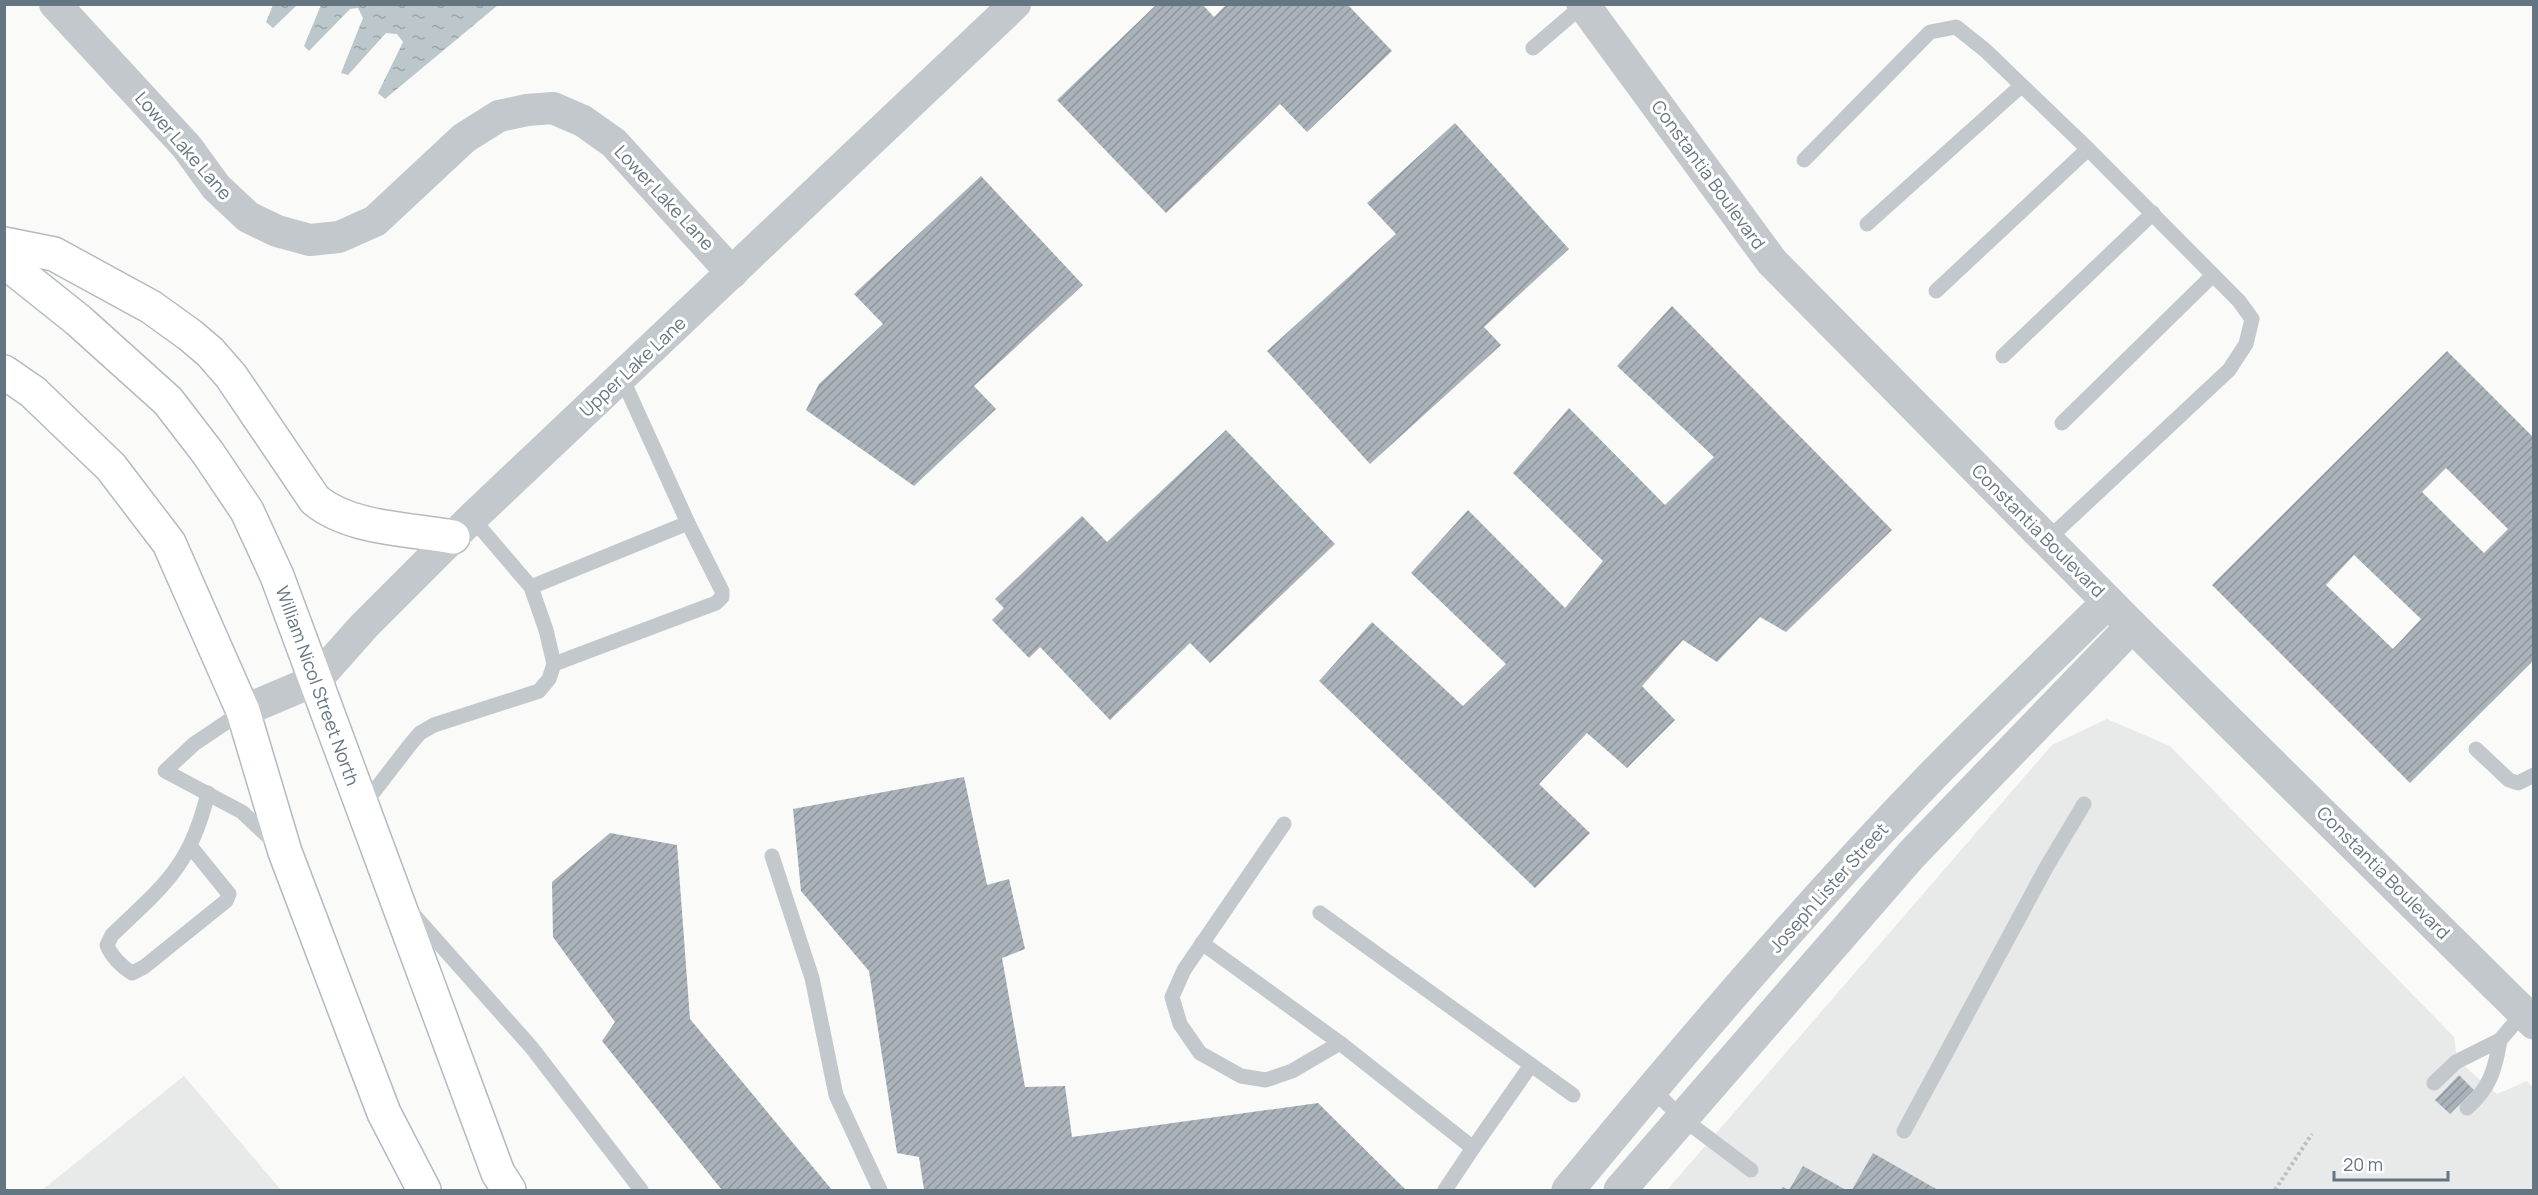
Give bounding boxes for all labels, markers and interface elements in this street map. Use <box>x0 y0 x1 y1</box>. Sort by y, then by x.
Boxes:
street label: Lower Lake Lane <box>130 86 237 205</box>
street label: Constantia Boulevard <box>1647 95 1771 254</box>
street label: Lower Lake Lane <box>610 139 720 255</box>
street label: Upper Lake Lane <box>574 311 691 422</box>
street label: Constantia Boulevard <box>1967 459 2110 602</box>
street label: William Nicol Street North <box>271 583 365 789</box>
street label: Constantia Boulevard <box>2312 801 2455 944</box>
street label: Joseph Lister Street <box>1764 817 1893 957</box>
scale bar <box>2334 1144 2448 1182</box>
text: 20 m <box>2343 1152 2383 1176</box>

